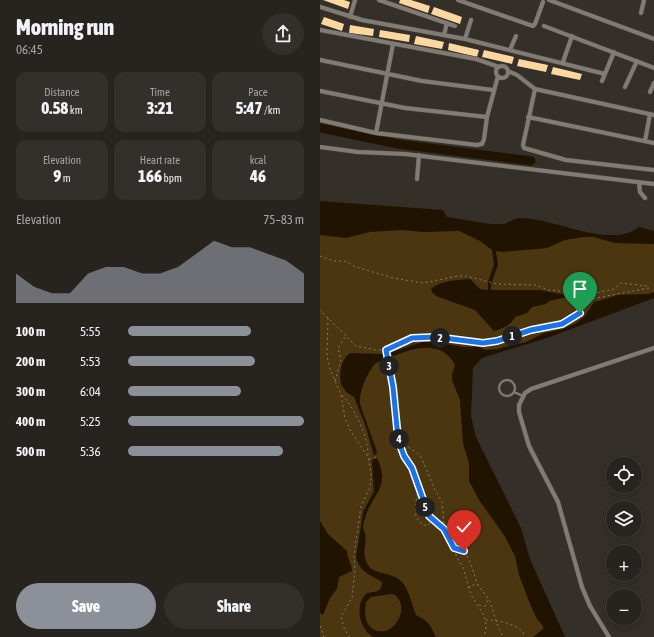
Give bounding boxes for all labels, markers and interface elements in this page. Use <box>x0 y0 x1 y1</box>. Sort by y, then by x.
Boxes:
button: share <box>262 13 304 55</box>
text: Morning run <box>16 14 114 40</box>
text: 06:45 <box>16 42 43 57</box>
text: Distance <box>44 86 80 98</box>
text: Time <box>150 86 170 98</box>
text: Pace <box>248 86 268 98</box>
text: 0.58 <box>41 98 68 118</box>
text: 3:21 <box>147 98 174 118</box>
text: 5:47 <box>236 98 263 118</box>
text: km <box>68 104 83 116</box>
text: /km <box>263 104 281 116</box>
text: Elevation <box>43 154 81 166</box>
text: Heart rate <box>140 154 180 166</box>
text: kcal <box>250 154 266 166</box>
text: 9 <box>53 166 61 186</box>
text: 166 <box>138 166 162 186</box>
text: 46 <box>250 166 266 186</box>
text: m <box>61 172 71 184</box>
text: bpm <box>162 172 182 184</box>
text: Elevation <box>16 212 61 227</box>
text: 75–83 m <box>263 212 304 227</box>
pin <box>563 272 597 313</box>
icon: arrive <box>569 278 591 300</box>
text: 100 m <box>16 324 45 339</box>
text: 5:55 <box>80 324 101 339</box>
pin: 1 <box>502 326 522 346</box>
pin: 2 <box>430 328 450 348</box>
text: 1 <box>509 330 515 342</box>
text: 2 <box>437 332 443 344</box>
text: 200 m <box>16 354 45 369</box>
text: 5:53 <box>80 354 101 369</box>
pin: 3 <box>379 356 399 376</box>
text: 3 <box>386 360 392 372</box>
text: 300 m <box>16 384 45 399</box>
text: 6:04 <box>80 384 101 399</box>
text: 400 m <box>16 414 45 429</box>
text: 5:25 <box>80 414 101 429</box>
pin: 4 <box>389 429 409 449</box>
text: 4 <box>396 433 402 445</box>
text: 500 m <box>16 444 45 459</box>
text: 5:36 <box>80 444 101 459</box>
map controls <box>606 457 642 625</box>
button: locate <box>606 457 642 493</box>
pin: 5 <box>415 497 435 517</box>
text: 5 <box>422 501 428 513</box>
button: layers <box>606 501 642 537</box>
pin <box>447 510 481 551</box>
icon: check <box>453 516 475 538</box>
button: + <box>606 545 642 581</box>
button: Save <box>16 583 156 629</box>
button: Share <box>164 583 304 629</box>
button: − <box>606 589 642 625</box>

